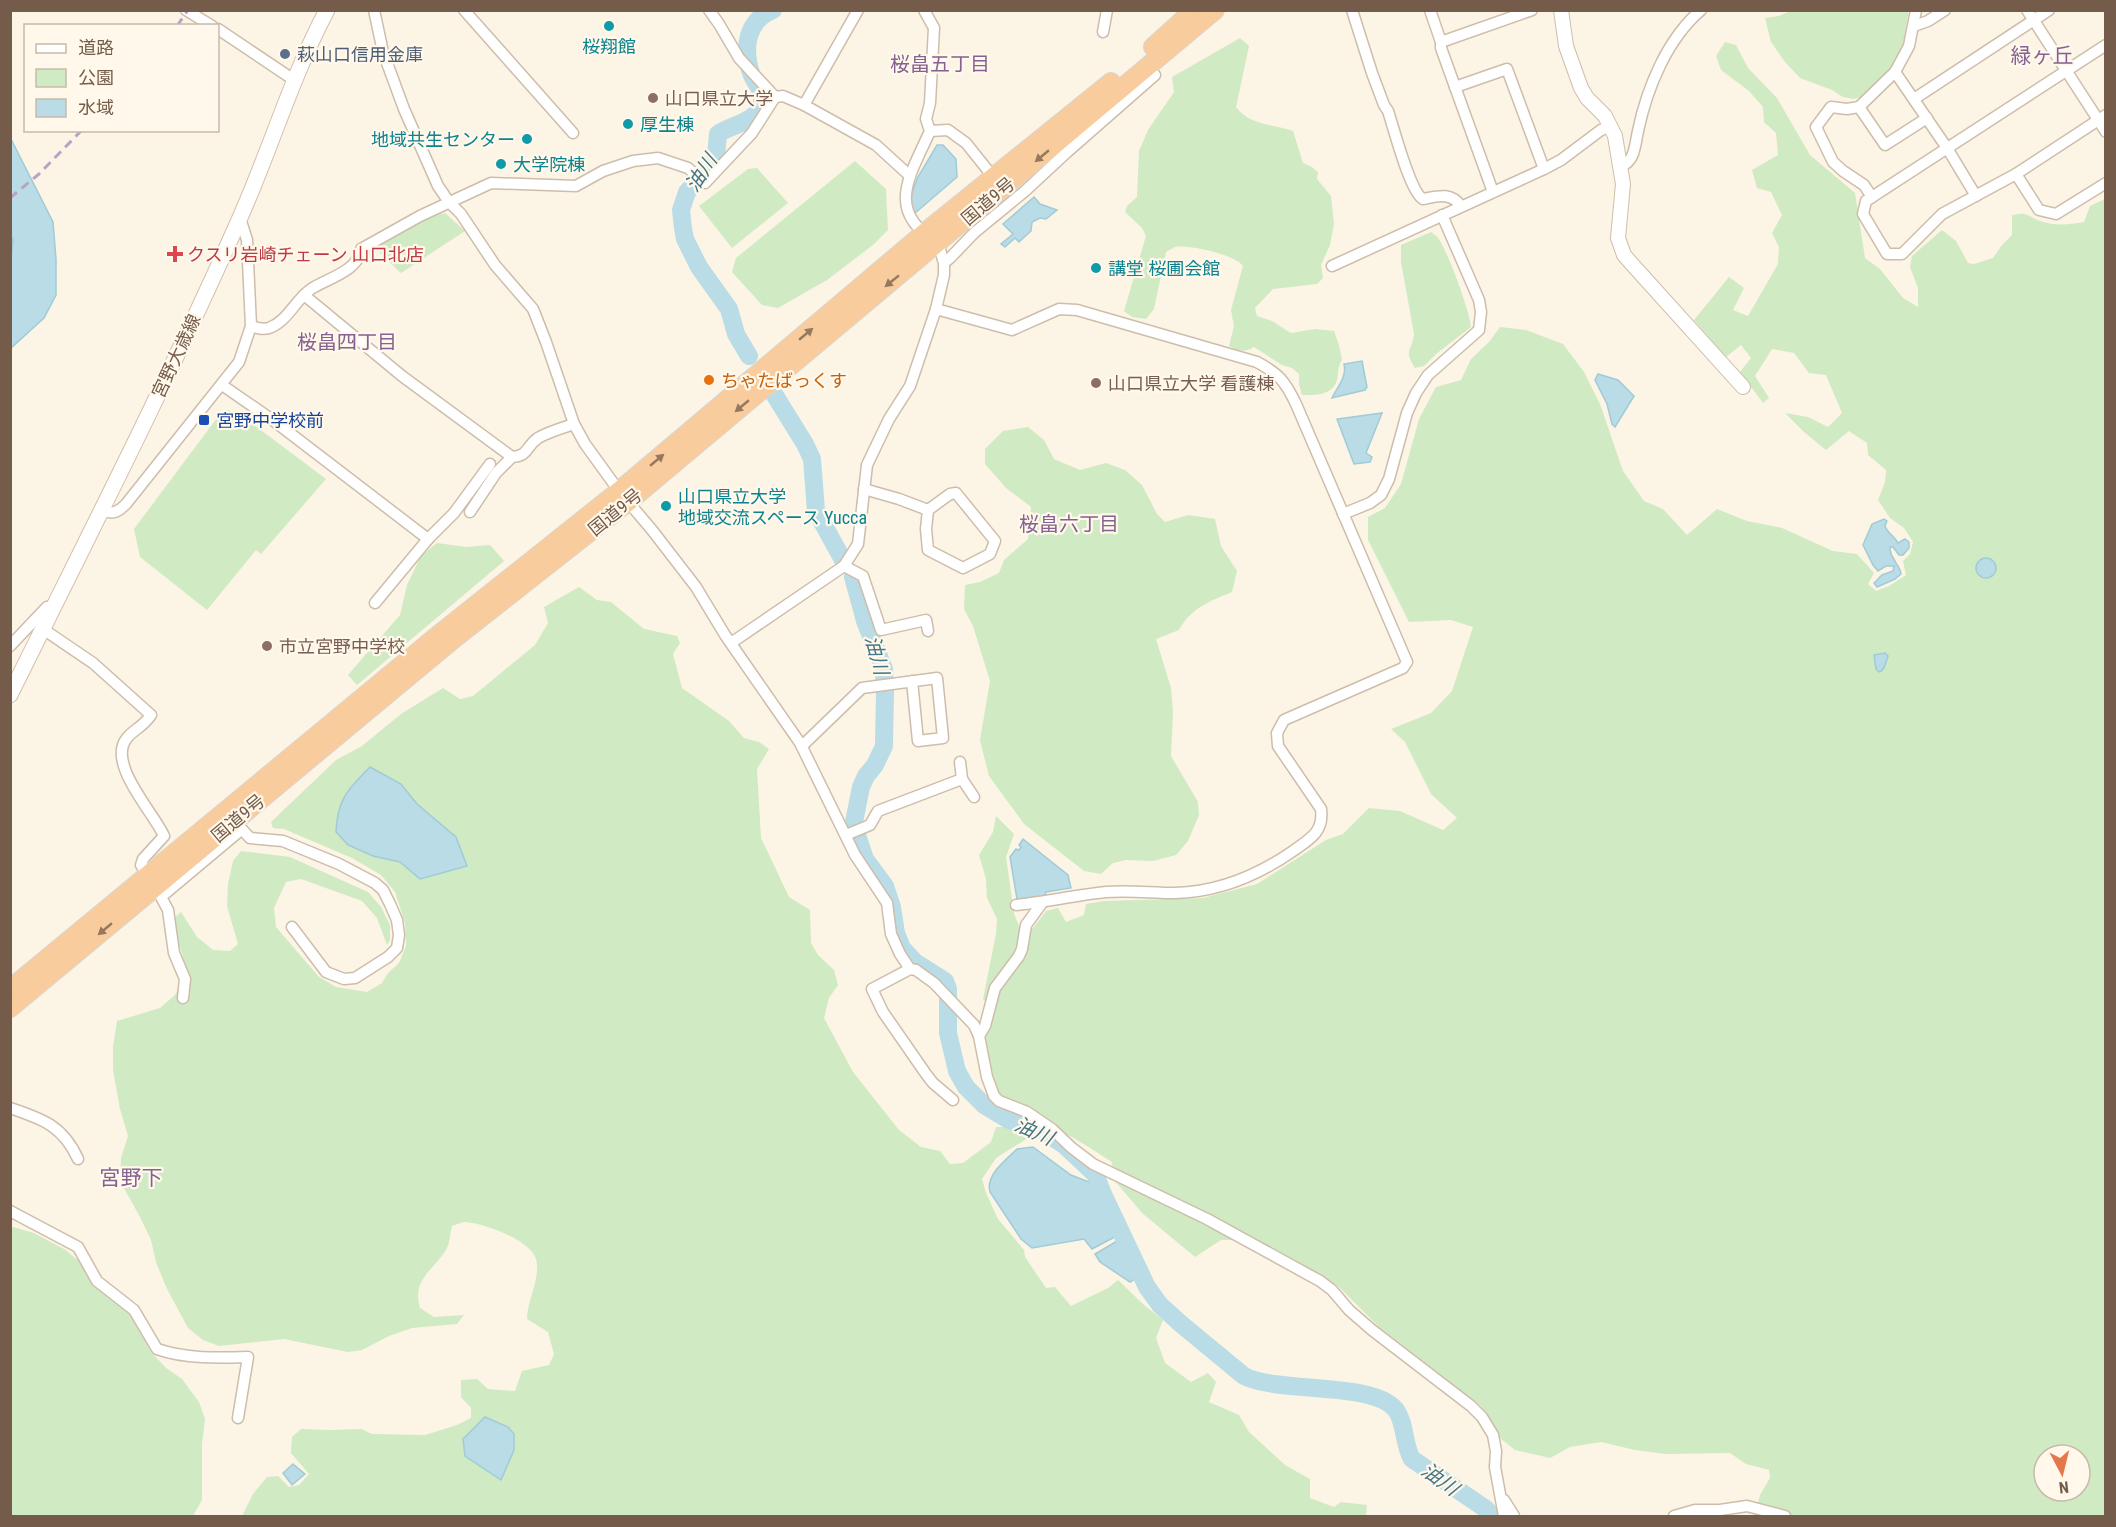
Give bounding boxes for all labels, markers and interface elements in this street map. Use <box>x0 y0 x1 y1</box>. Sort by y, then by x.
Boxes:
marker: 桜翔館 <box>602 19 616 33</box>
legend <box>24 24 219 132</box>
place label: 桜翔館 <box>582 36 636 57</box>
text: 道路 <box>78 37 114 58</box>
place label: 萩山口信用金庫 <box>297 44 423 65</box>
district label: 緑ヶ丘 <box>2011 44 2074 68</box>
marker: 萩山口信用金庫 <box>278 47 292 61</box>
district label: 桜畠五丁目 <box>890 52 990 76</box>
text: 公園 <box>78 67 114 88</box>
place label: 山口県立大学 <box>665 88 773 109</box>
marker: 山口県立大学 <box>646 91 660 105</box>
text: 水域 <box>78 97 114 118</box>
place label: 厚生棟 <box>640 114 694 135</box>
marker: 厚生棟 <box>621 117 635 131</box>
place label: 地域共生センター <box>371 129 515 150</box>
marker: 地域共生センター <box>520 132 534 146</box>
water label: 油川 <box>680 148 723 196</box>
one-way arrow <box>1035 149 1050 162</box>
place label: 大学院棟 <box>513 154 585 175</box>
marker: 大学院棟 <box>494 157 508 171</box>
street label: 国道9号 <box>957 173 1019 229</box>
place label: クスリ岩崎チェーン 山口北店 <box>187 244 424 265</box>
marker: クスリ岩崎チェーン 山口北店 <box>168 247 182 261</box>
place label: 講堂 桜圃会館 <box>1108 258 1220 279</box>
marker: 講堂 桜圃会館 <box>1089 261 1103 275</box>
one-way arrow <box>885 274 900 287</box>
street label: 宮野大歳線 <box>147 311 205 401</box>
one-way arrow <box>798 328 813 341</box>
district label: 桜畠四丁目 <box>297 330 397 354</box>
place label: ちゃたばっくす <box>721 370 847 391</box>
marker: ちゃたばっくす <box>702 373 716 387</box>
place label: 山口県立大学 看護棟 <box>1108 373 1274 394</box>
marker: 山口県立大学 看護棟 <box>1089 376 1103 390</box>
one-way arrow <box>734 399 750 412</box>
place label: 宮野中学校前 <box>216 410 324 431</box>
marker: 宮野中学校前 <box>197 413 211 427</box>
one-way arrow <box>649 454 664 467</box>
street label: 国道9号 <box>584 484 646 540</box>
place label: 山口県立大学 地域交流スペース Yucca <box>678 486 867 528</box>
marker: 山口県立大学 地域交流スペース Yucca <box>659 499 673 513</box>
district label: 桜畠六丁目 <box>1019 512 1119 536</box>
water label: 油川 <box>860 633 894 679</box>
place label: 市立宮野中学校 <box>279 636 405 657</box>
marker: 市立宮野中学校 <box>260 639 274 653</box>
street label: 国道9号 <box>207 790 269 846</box>
one-way arrow <box>97 923 113 936</box>
water label: 油川 <box>1011 1112 1059 1151</box>
district label: 宮野下 <box>100 1166 163 1190</box>
north arrow <box>2032 1443 2092 1503</box>
water label: 油川 <box>1417 1458 1465 1502</box>
text: N <box>2058 1477 2070 1497</box>

